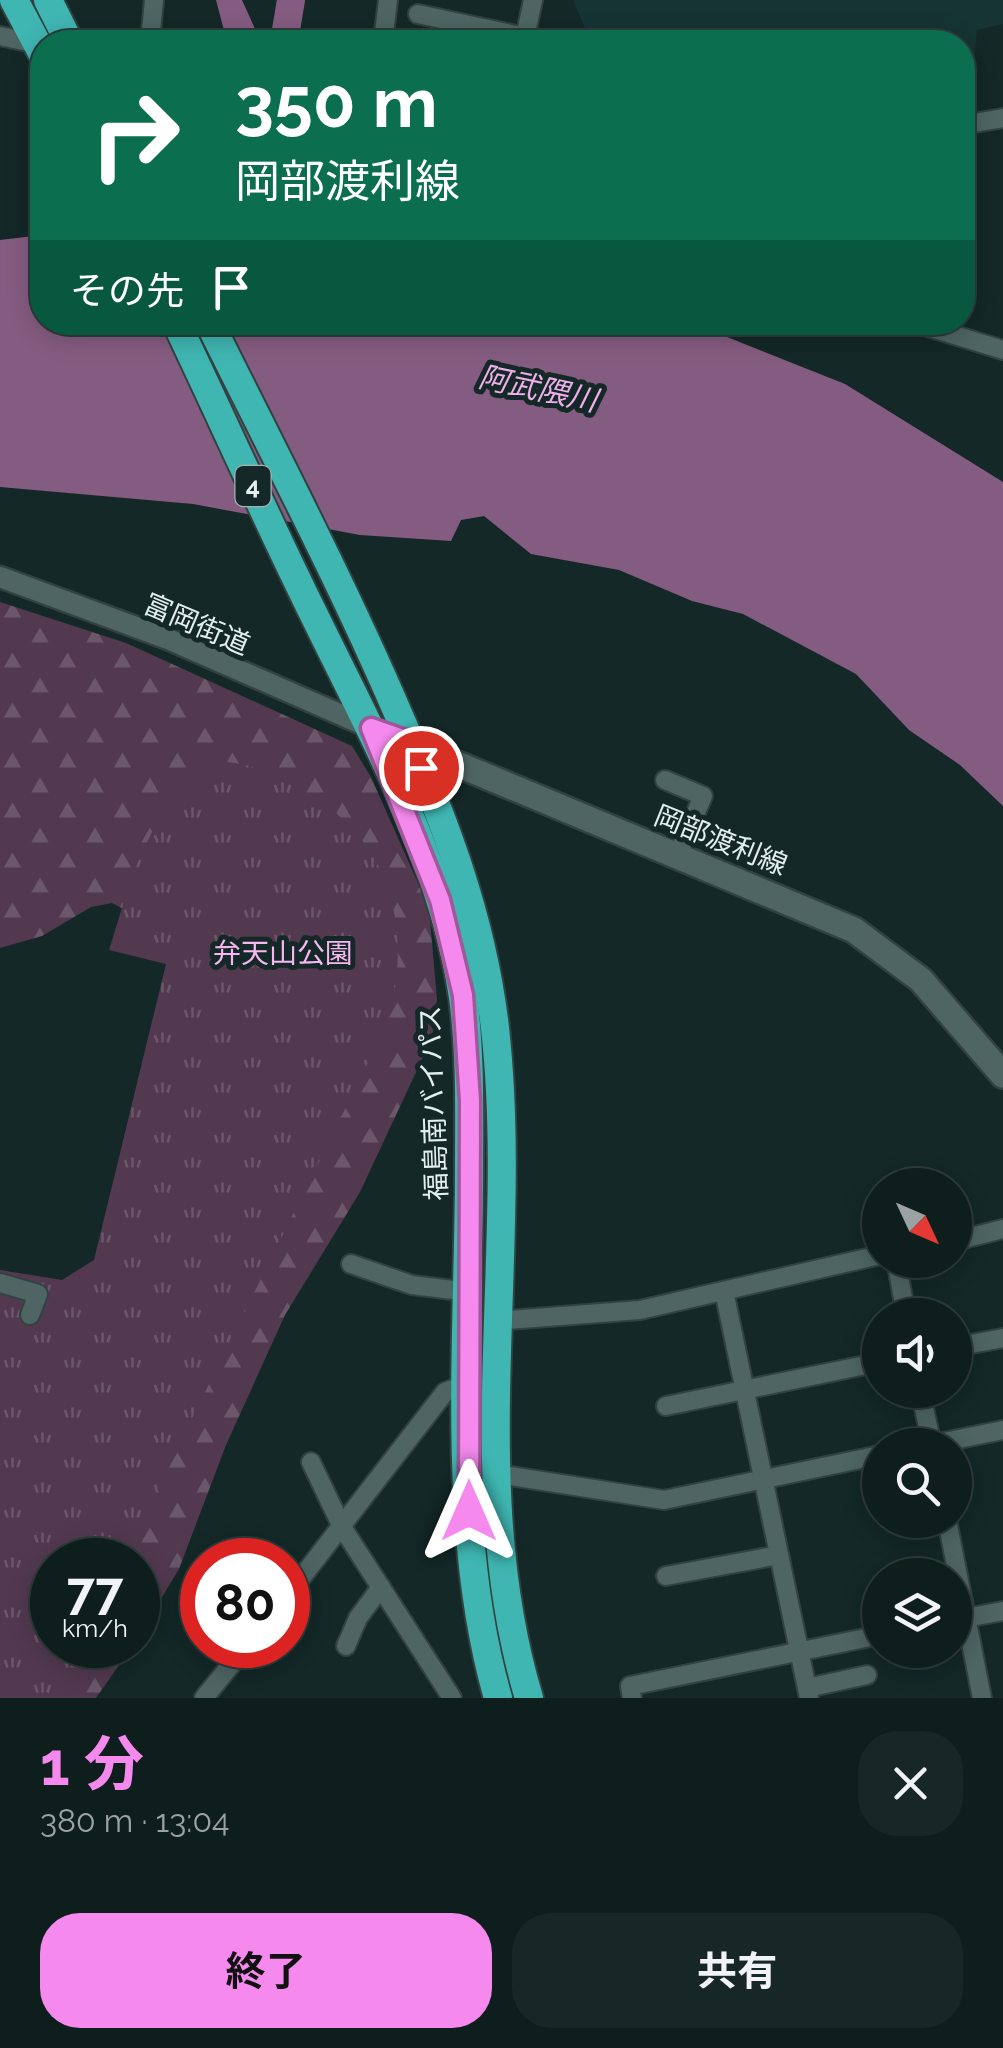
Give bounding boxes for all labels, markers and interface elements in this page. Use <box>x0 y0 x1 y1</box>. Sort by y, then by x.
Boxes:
text: 350 m <box>235 61 438 143</box>
icon: right <box>70 70 200 200</box>
text: 岡部渡利線 <box>235 155 460 208</box>
icon: arrive <box>204 260 259 315</box>
text: その先 <box>70 268 184 313</box>
water label: 阿武隈川 <box>476 359 603 419</box>
road number: 4 <box>236 466 270 506</box>
street label: 富岡街道 <box>139 587 255 662</box>
pin <box>379 726 464 811</box>
icon: arrive <box>394 741 449 796</box>
street label: 岡部渡利線 <box>650 799 792 882</box>
park label: 弁天山公園 <box>213 937 353 970</box>
street label: 福島南バイパス <box>414 1005 453 1201</box>
north arrow <box>862 1168 972 1278</box>
map controls <box>862 1168 972 1668</box>
button: sound <box>862 1298 972 1408</box>
button: search <box>862 1428 972 1538</box>
position arrow <box>417 1459 521 1563</box>
speed limit sign: 80 <box>180 1538 310 1668</box>
button: layers <box>862 1558 972 1668</box>
text: 77 <box>67 1561 123 1620</box>
text: km/h <box>62 1613 128 1643</box>
text: 1 分 <box>40 1729 144 1799</box>
button: close <box>858 1731 963 1836</box>
text: 380 m · 13:04 <box>40 1802 229 1839</box>
button: 終了 <box>40 1913 492 2028</box>
button: 共有 <box>512 1913 963 2028</box>

